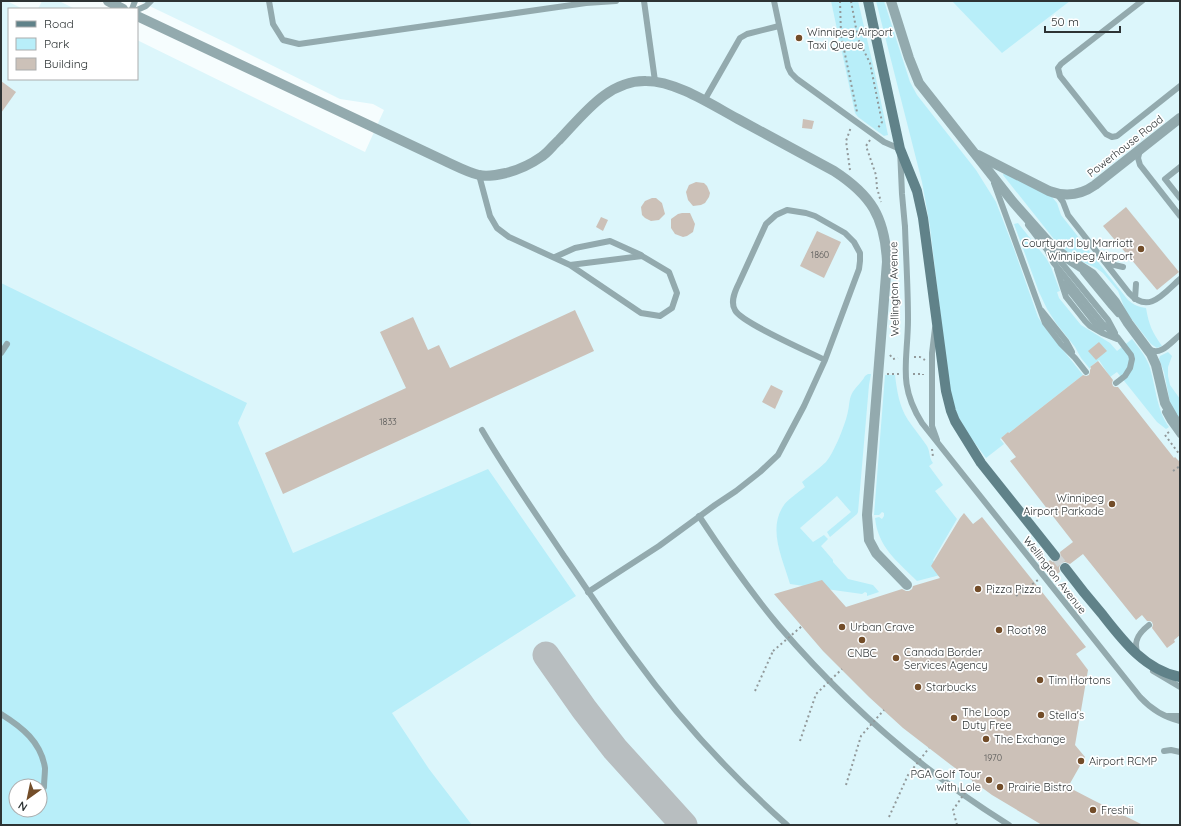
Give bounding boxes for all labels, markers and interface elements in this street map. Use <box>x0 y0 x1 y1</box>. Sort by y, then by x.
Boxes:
legend <box>8 8 138 80</box>
scale bar <box>1045 8 1120 34</box>
text: 50 m <box>1051 14 1079 29</box>
text: Road <box>44 16 74 31</box>
place label: Winnipeg Airport Taxi Queue <box>807 25 893 52</box>
marker: Winnipeg Airport Taxi Queue <box>794 33 804 43</box>
text: Park <box>44 36 69 51</box>
text: Building <box>44 56 88 71</box>
street label: Powerhouse Road <box>1084 112 1166 180</box>
place label: Courtyard by Marriott Winnipeg Airport <box>1022 236 1133 263</box>
street label: Wellington Avenue <box>886 242 902 336</box>
marker: Courtyard by Marriott Winnipeg Airport <box>1136 244 1146 254</box>
house number: 1860 <box>811 249 829 260</box>
house number: 1833 <box>379 416 397 427</box>
place label: Winnipeg Airport Parkade <box>1023 491 1104 518</box>
marker: Winnipeg Airport Parkade <box>1107 499 1117 509</box>
street label: Wellington Avenue <box>1020 533 1090 617</box>
place label: Pizza Pizza <box>986 582 1041 596</box>
marker: Pizza Pizza <box>973 584 983 594</box>
place label: Urban Crave <box>850 620 915 634</box>
marker: Urban Crave <box>837 622 847 632</box>
place label: Root 98 <box>1007 623 1046 637</box>
marker: Root 98 <box>994 625 1004 635</box>
marker: CNBC <box>857 635 867 645</box>
place label: Canada Border Services Agency <box>904 645 988 672</box>
place label: CNBC <box>847 646 877 660</box>
marker: Canada Border Services Agency <box>891 653 901 663</box>
place label: Tim Hortons <box>1048 673 1111 687</box>
marker: Tim Hortons <box>1035 675 1045 685</box>
place label: Starbucks <box>926 680 976 694</box>
marker: Starbucks <box>913 682 923 692</box>
place label: The Loop Duty Free <box>962 705 1012 732</box>
place label: Stella's <box>1049 708 1084 722</box>
marker: Stella's <box>1036 710 1046 720</box>
marker: The Loop Duty Free <box>949 713 959 723</box>
place label: The Exchange <box>994 732 1065 746</box>
marker: The Exchange <box>981 734 991 744</box>
house number: 1970 <box>984 752 1002 763</box>
place label: Airport RCMP <box>1089 754 1158 768</box>
marker: Airport RCMP <box>1076 756 1086 766</box>
place label: PGA Golf Tour with Lole <box>910 767 982 794</box>
marker: PGA Golf Tour with Lole <box>984 775 994 785</box>
north arrow <box>8 778 48 818</box>
place label: Prairie Bistro <box>1008 780 1073 794</box>
marker: Prairie Bistro <box>995 782 1005 792</box>
text: N <box>15 798 30 814</box>
place label: Freshii <box>1101 803 1133 817</box>
marker: Freshii <box>1088 805 1098 815</box>

